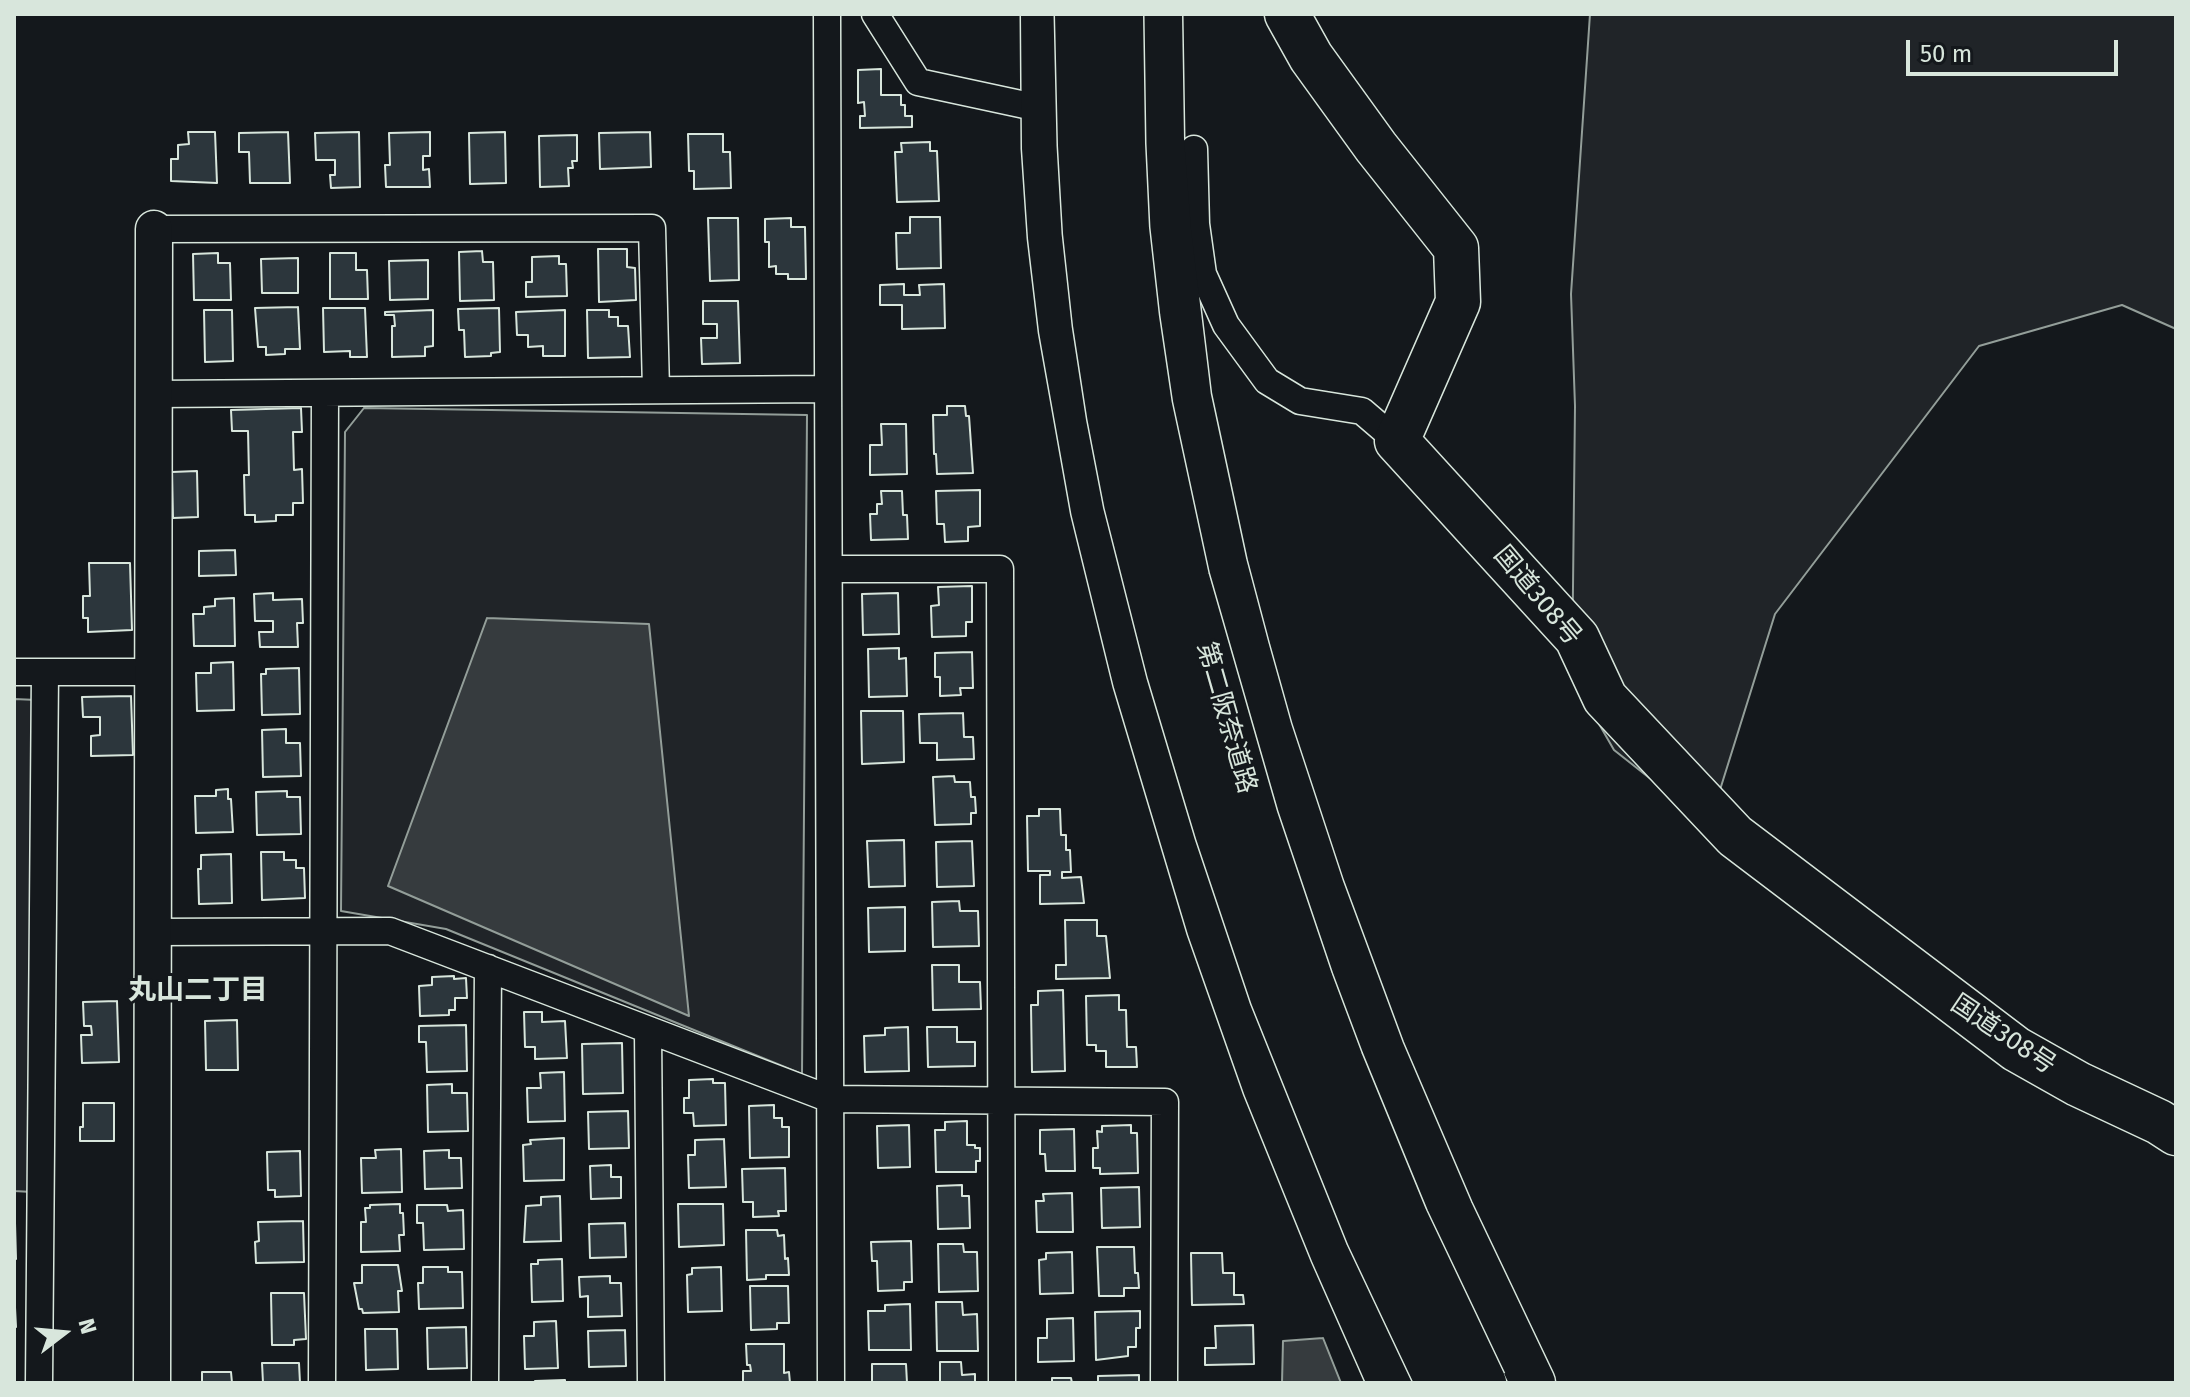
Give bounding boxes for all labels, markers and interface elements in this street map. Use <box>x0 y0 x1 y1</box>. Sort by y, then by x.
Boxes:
scale bar <box>1910 24 2122 74</box>
text: 50 m <box>1920 40 1972 68</box>
street label: 国道308号 <box>1487 540 1587 652</box>
street label: 第二阪奈道路 <box>1190 639 1262 797</box>
district label: 丸山二丁目 <box>128 974 268 1008</box>
street label: 国道308号 <box>1945 989 2061 1081</box>
north arrow <box>24 1293 104 1373</box>
text: N <box>73 1316 103 1337</box>

